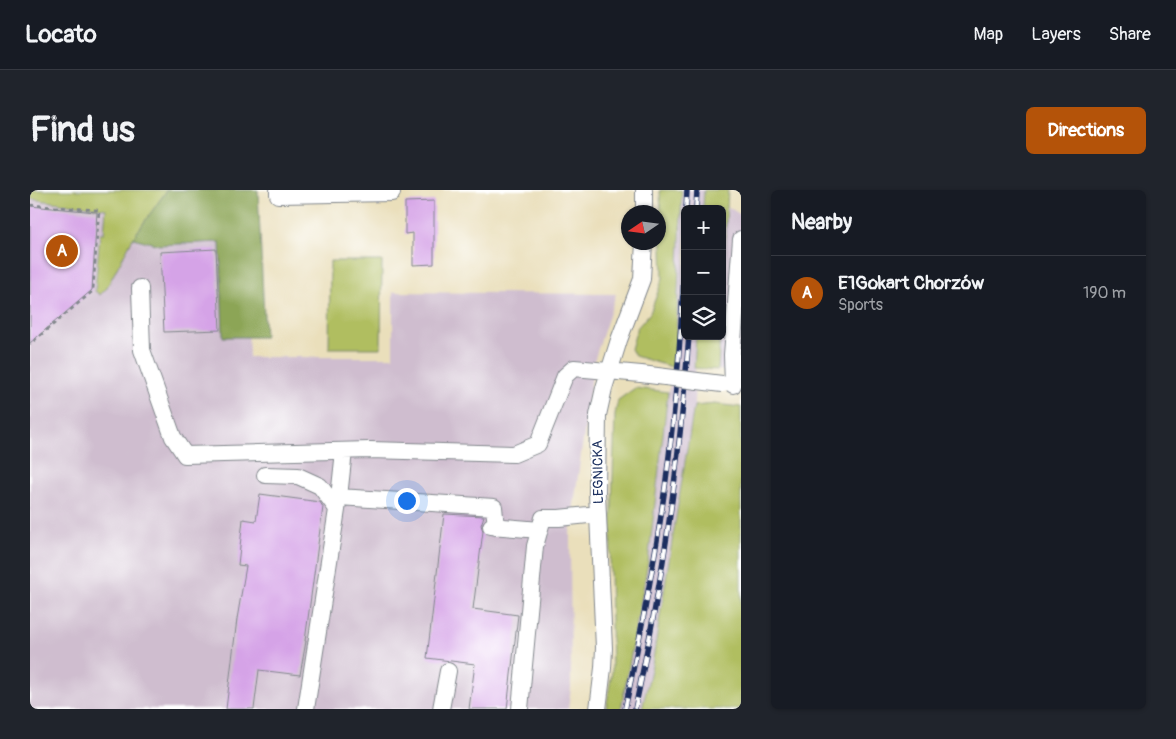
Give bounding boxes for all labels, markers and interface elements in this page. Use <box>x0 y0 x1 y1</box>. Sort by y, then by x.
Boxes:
text: Locato <box>25 20 97 49</box>
text: Map <box>974 23 1003 46</box>
text: Layers <box>1031 23 1081 46</box>
text: Share <box>1109 23 1151 46</box>
button: Directions <box>1026 107 1146 154</box>
text: Find us <box>30 108 135 152</box>
north arrow <box>621 205 666 250</box>
map controls <box>681 205 726 340</box>
button: + <box>681 205 726 250</box>
text: Nearby <box>791 209 852 236</box>
pin: A <box>46 232 78 270</box>
button: − <box>681 250 726 295</box>
text: E1Gokart Chorzów <box>838 271 984 295</box>
text: A <box>802 283 812 303</box>
text: 190 m <box>1083 283 1126 303</box>
button: layers <box>681 295 726 340</box>
text: Sports <box>838 295 883 315</box>
street label: LEGNICKA <box>589 440 607 504</box>
your location <box>394 488 420 514</box>

